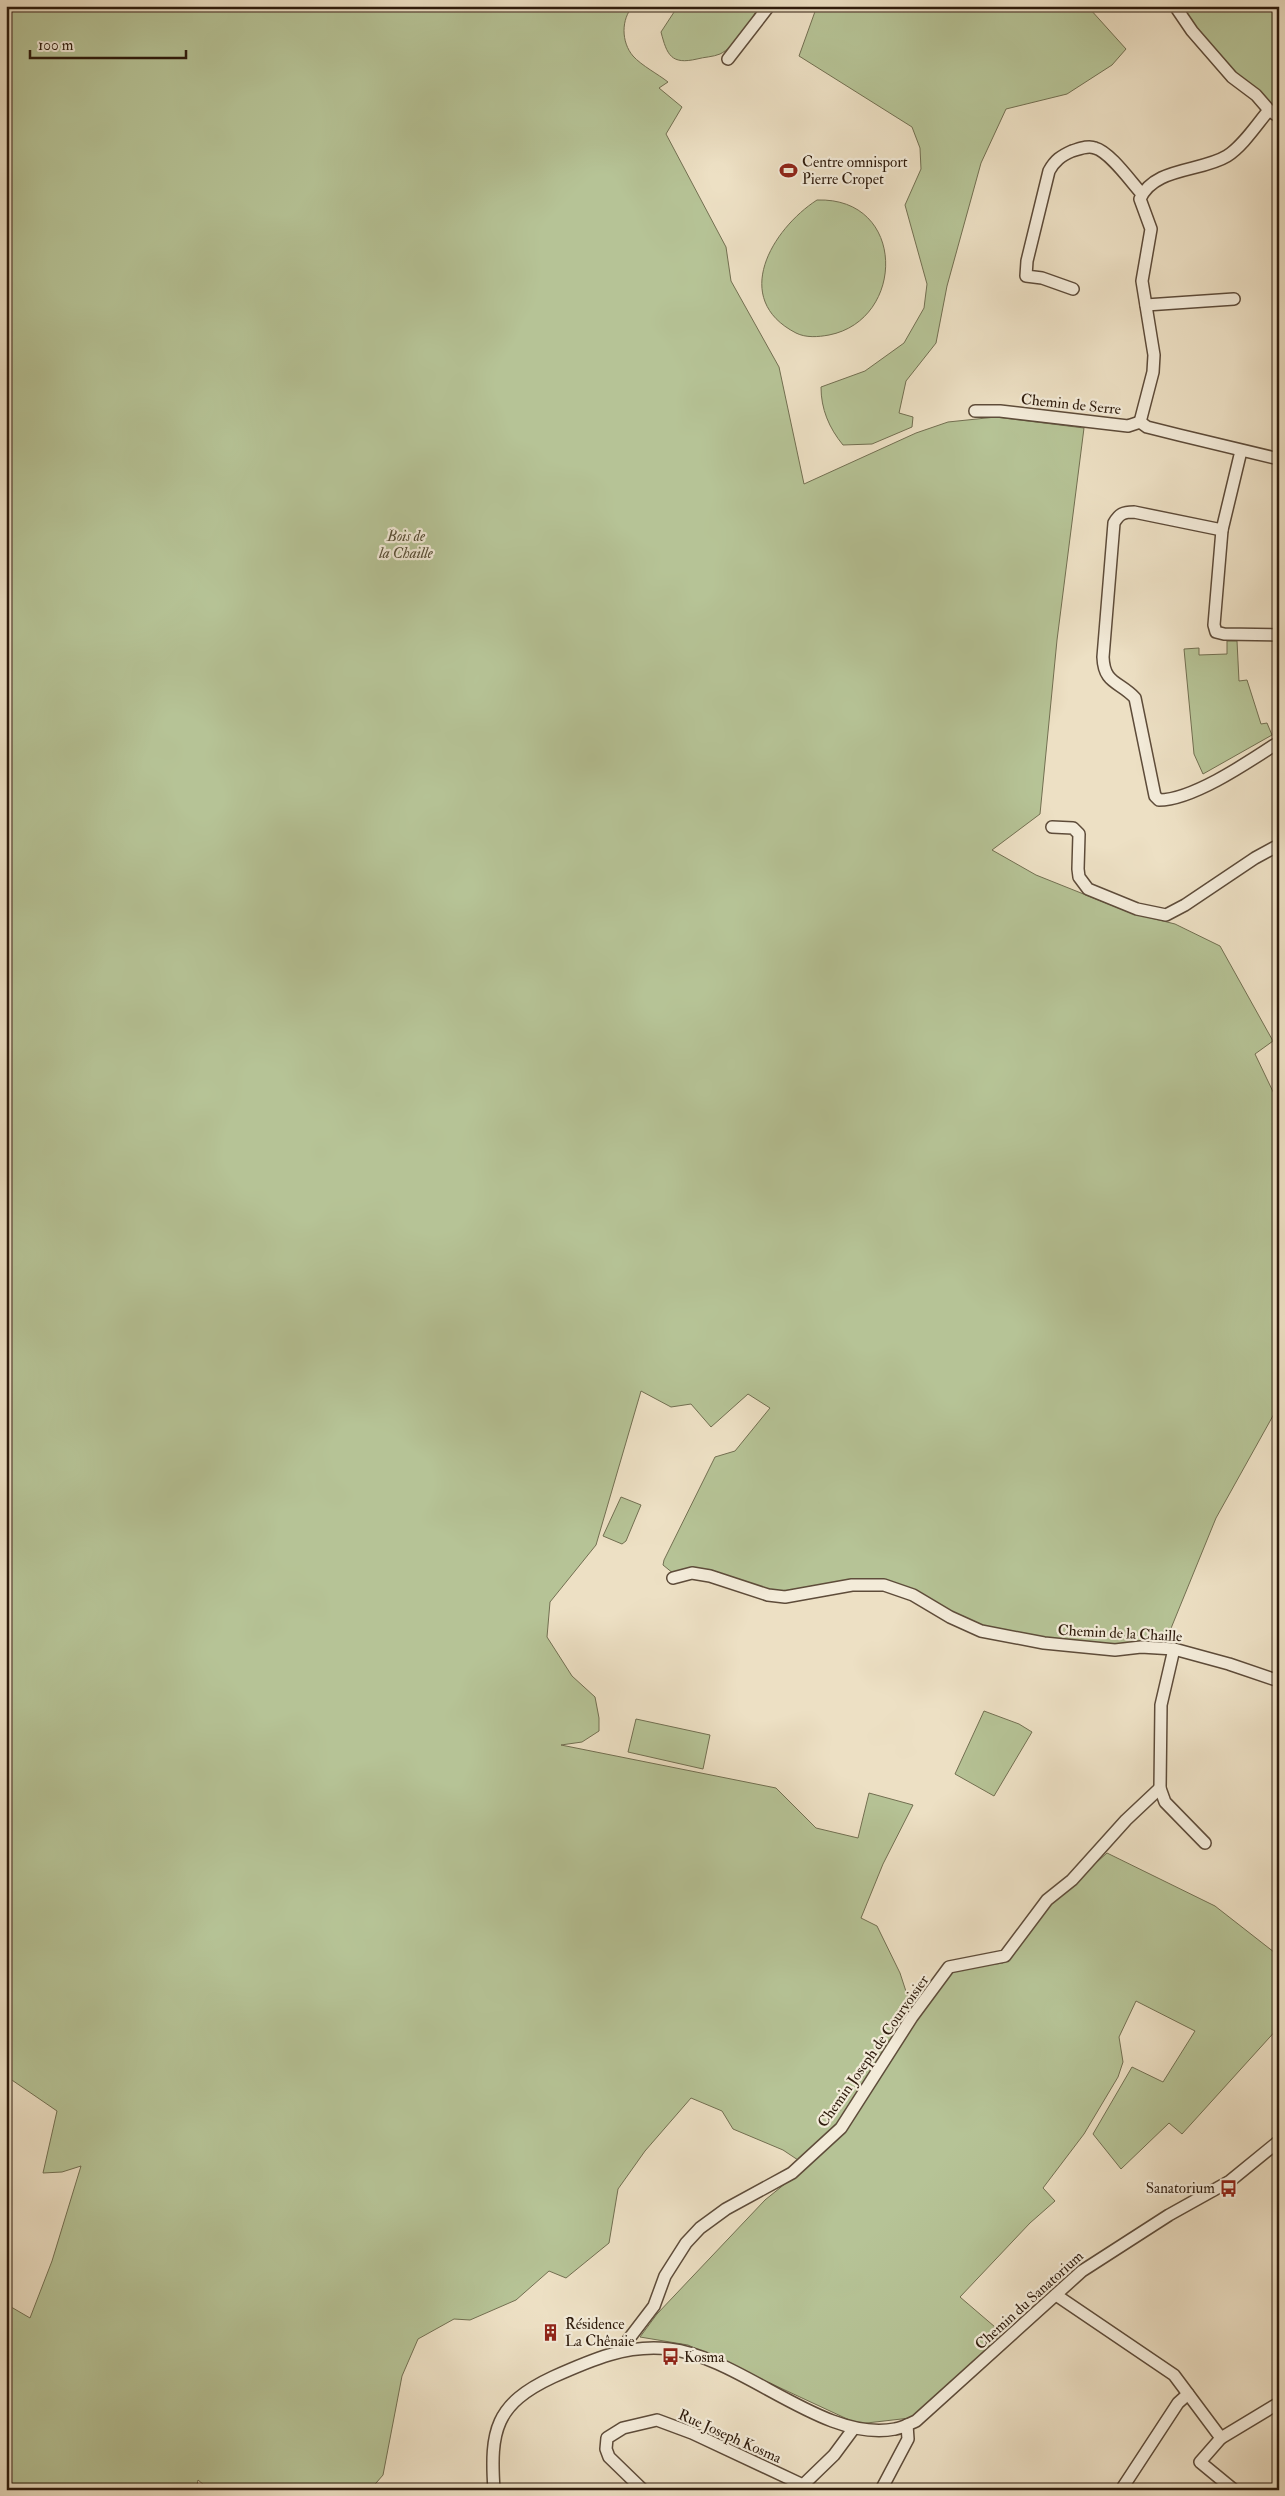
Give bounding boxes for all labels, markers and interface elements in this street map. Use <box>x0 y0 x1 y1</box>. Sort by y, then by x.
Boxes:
scale bar <box>30 28 186 60</box>
text: 100 m <box>38 36 74 55</box>
place label: Centre omnisport Pierre Cropet <box>802 153 908 190</box>
sports icon: Centre omnisport Pierre Cropet <box>778 161 798 181</box>
street label: Chemin de Serre <box>1020 390 1122 419</box>
park label: Bois de la Chaille <box>378 527 434 563</box>
street label: Chemin de la Chaille <box>1057 1621 1183 1646</box>
street label: Chemin Joseph de Courvoisier <box>814 1971 934 2132</box>
bus stop icon: Sanatorium <box>1219 2178 1239 2198</box>
place label: Sanatorium <box>1146 2179 1215 2198</box>
street label: Chemin du Sanatorium <box>971 2246 1088 2354</box>
place label: Résidence La Chênaie <box>565 2315 634 2351</box>
building icon: Résidence La Chênaie <box>541 2323 561 2343</box>
bus stop icon: Kosma <box>660 2347 680 2367</box>
place label: Kosma <box>684 2348 725 2367</box>
street label: Rue Joseph Kosma <box>675 2405 785 2469</box>

